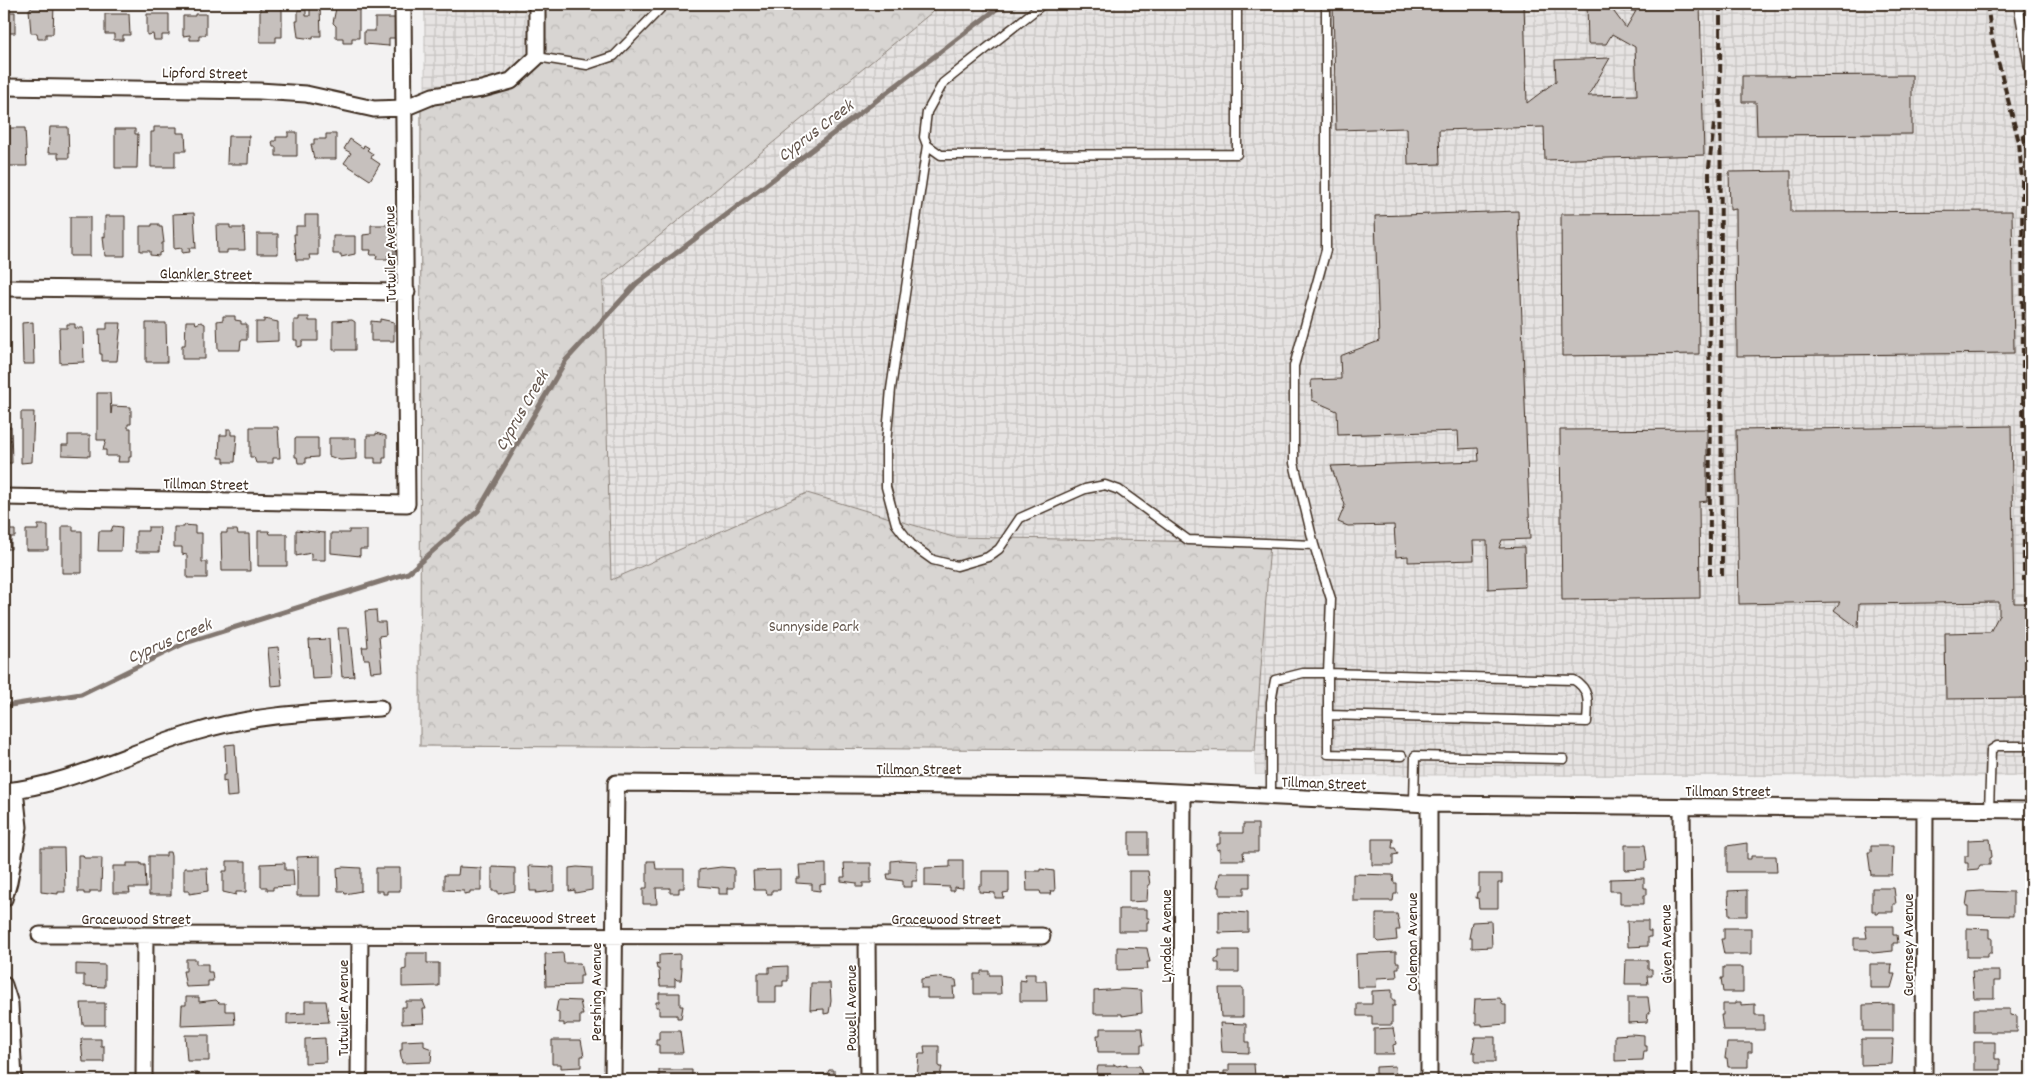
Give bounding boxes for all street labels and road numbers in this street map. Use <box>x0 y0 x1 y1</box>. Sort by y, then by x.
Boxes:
street label: Lipford Street <box>162 62 248 87</box>
street label: Tutwiler Avenue <box>379 205 404 302</box>
street label: Glankler Street <box>159 263 253 288</box>
street label: Tillman Street <box>163 473 249 498</box>
street label: Tillman Street <box>876 759 962 782</box>
street label: Tillman Street <box>1281 772 1367 797</box>
street label: Tillman Street <box>1685 781 1771 804</box>
street label: Lyndale Avenue <box>1156 889 1179 983</box>
street label: Coleman Avenue <box>1402 892 1425 992</box>
street label: Guernsey Avenue <box>1898 893 1921 997</box>
street label: Given Avenue <box>1655 904 1680 984</box>
street label: Gracewood Street <box>486 908 596 931</box>
street label: Gracewood Street <box>81 909 191 932</box>
street label: Gracewood Street <box>891 909 1001 932</box>
street label: Pershing Avenue <box>586 942 609 1042</box>
street label: Tutwiler Avenue <box>333 960 356 1056</box>
street label: Powell Avenue <box>841 965 864 1051</box>

